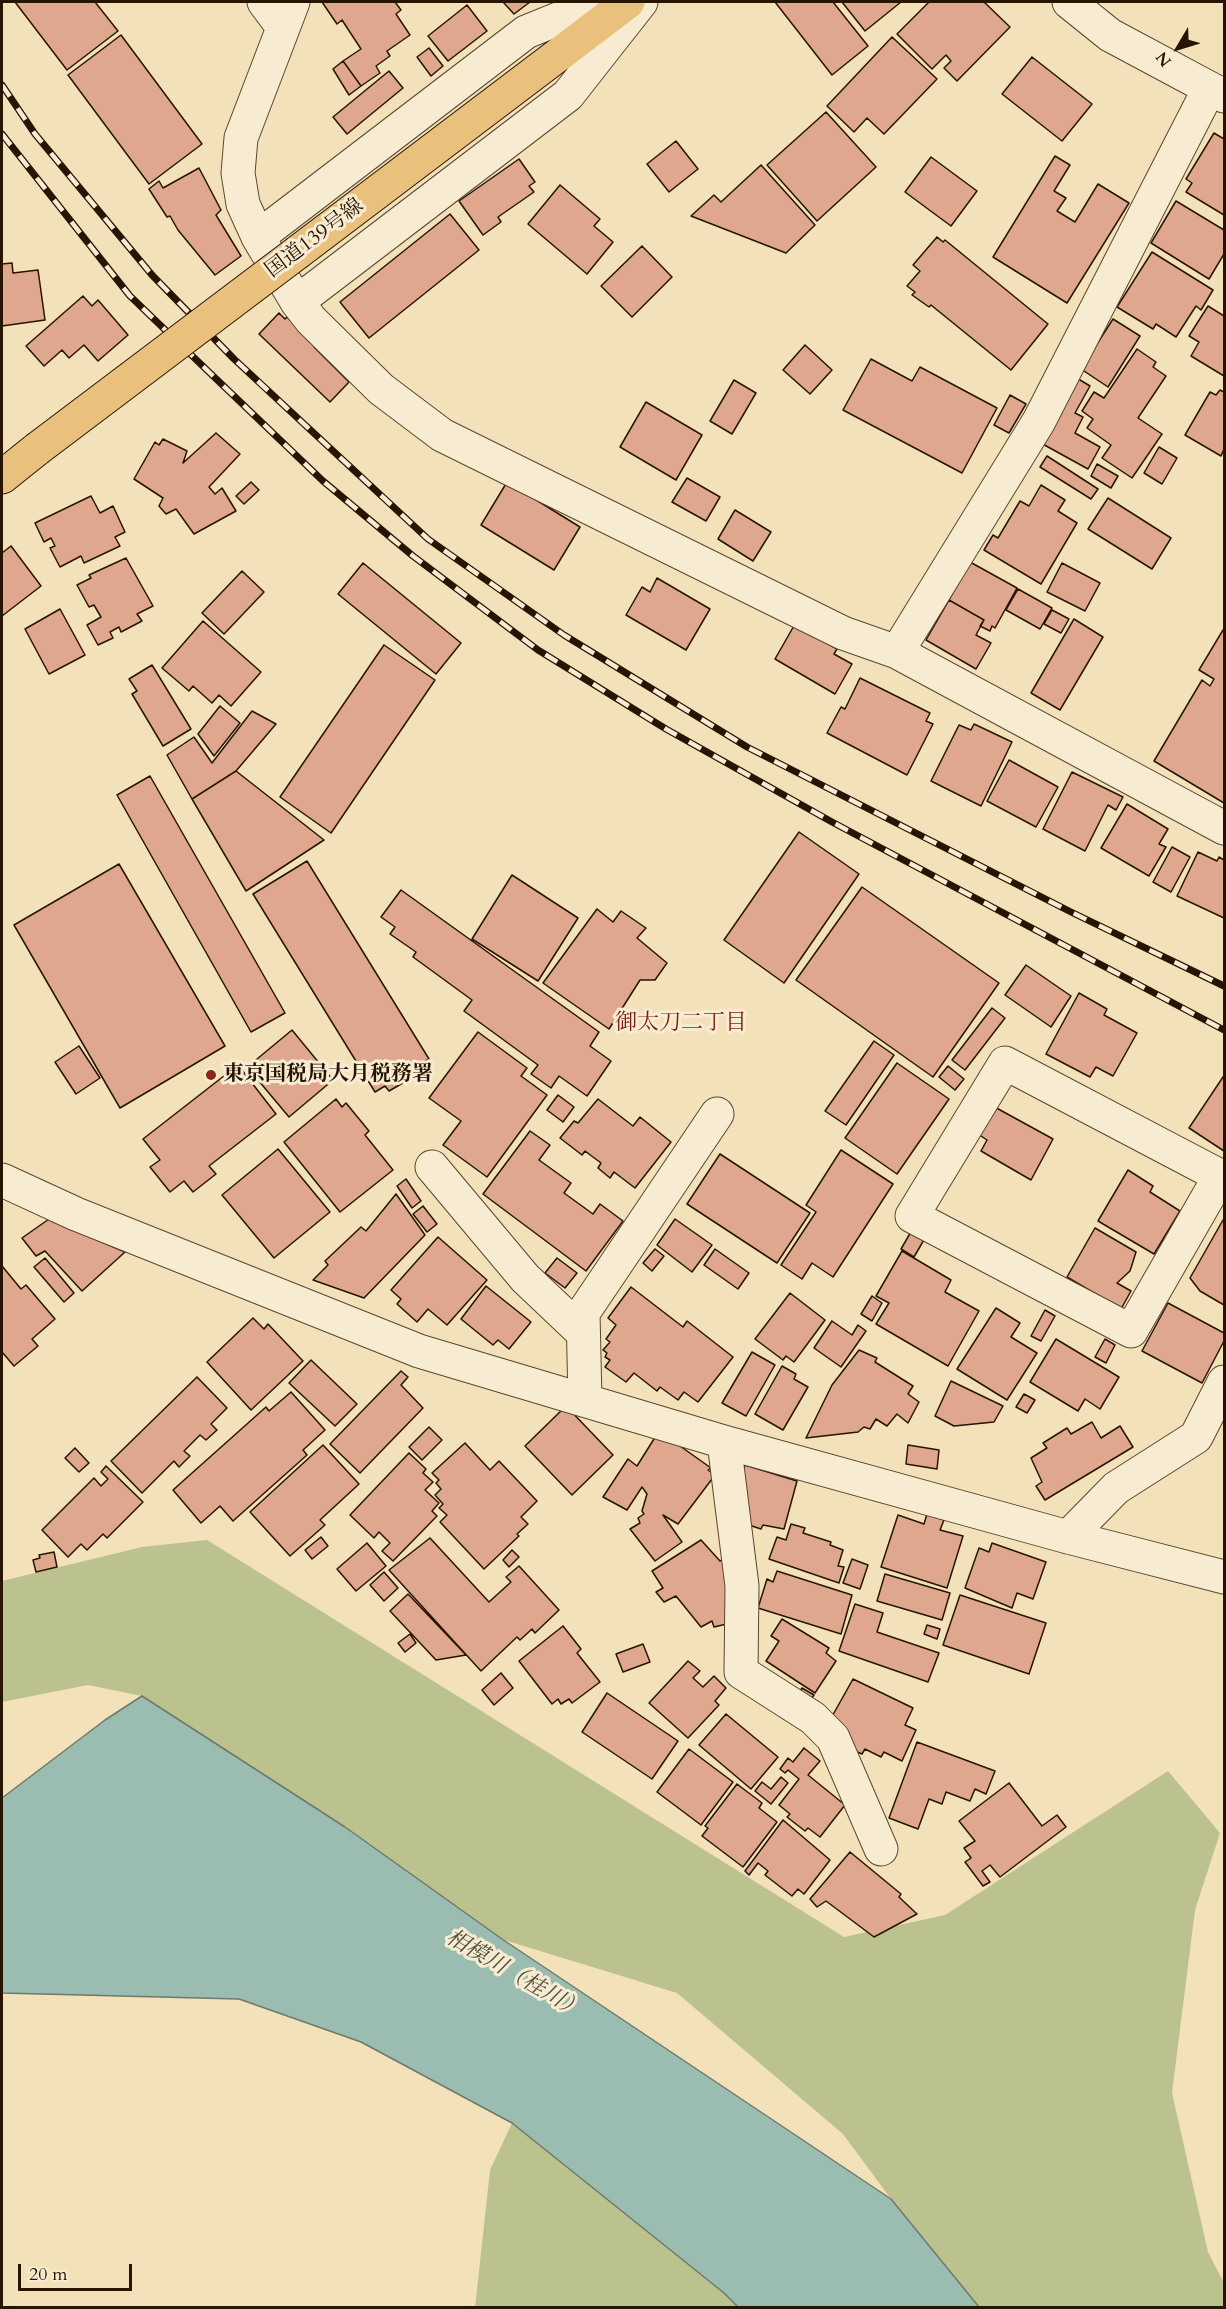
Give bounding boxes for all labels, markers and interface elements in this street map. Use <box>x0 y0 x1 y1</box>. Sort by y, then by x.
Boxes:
north arrow <box>1148 18 1208 78</box>
text: N <box>1151 47 1177 71</box>
street label: 国道139号線 <box>261 194 369 284</box>
district label: 御太刀二丁目 <box>615 1011 747 1037</box>
place label: 東京国税局大月税務署 <box>223 1062 433 1088</box>
marker: 東京国税局大月税務署 <box>204 1068 218 1082</box>
water label: 相模川（桂川） <box>441 1925 587 2025</box>
scale bar <box>21 2252 135 2290</box>
text: 20 m <box>29 2262 68 2287</box>

